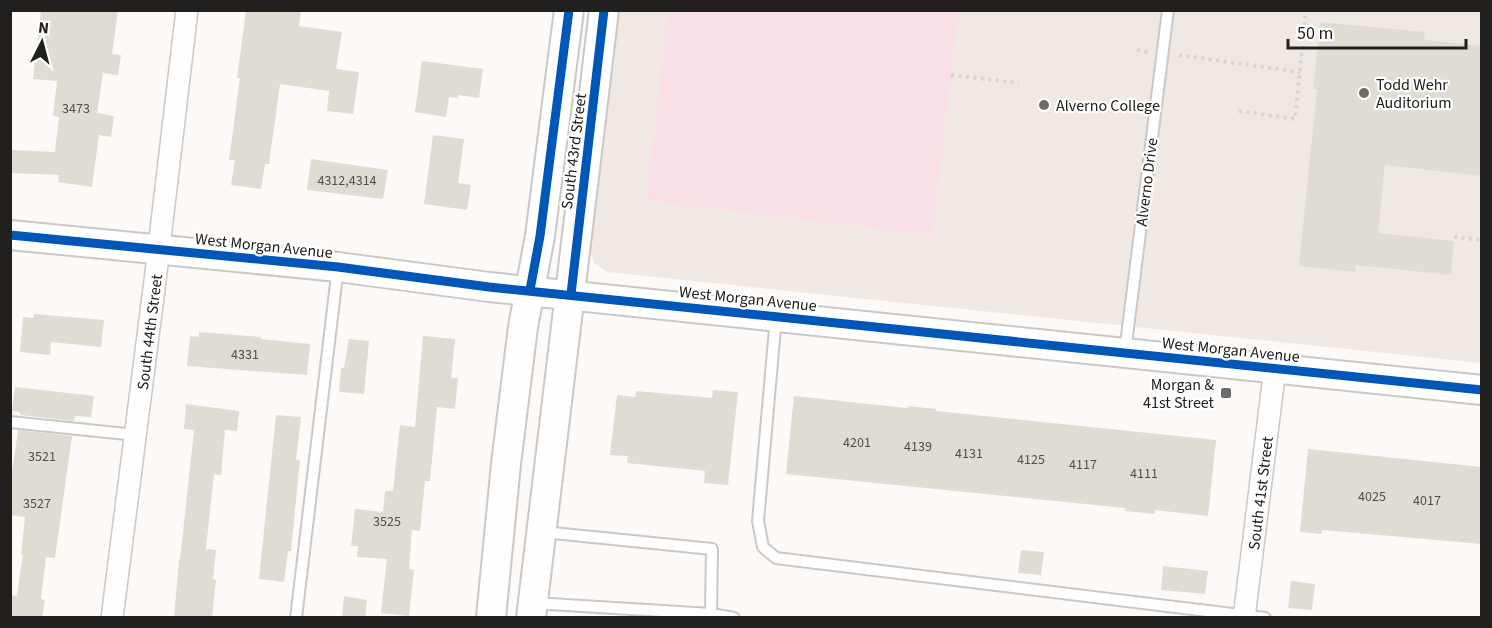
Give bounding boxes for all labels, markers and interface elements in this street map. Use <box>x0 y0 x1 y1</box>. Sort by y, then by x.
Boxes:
north arrow <box>12 12 72 72</box>
scale bar <box>1288 12 1466 50</box>
text: N <box>37 17 50 40</box>
text: 50 m <box>1297 21 1333 46</box>
place label: Todd Wehr Auditorium <box>1376 74 1451 114</box>
marker: Todd Wehr Auditorium <box>1357 86 1371 100</box>
street label: South 43rd Street <box>556 91 592 210</box>
place label: Alverno College <box>1056 95 1160 117</box>
marker: Alverno College <box>1037 98 1051 112</box>
house number: 3473 <box>62 99 90 119</box>
street label: Alverno Drive <box>1131 137 1163 228</box>
house number: 4312,4314 <box>317 171 377 191</box>
street label: West Morgan Avenue <box>194 228 334 264</box>
street label: South 44th Street <box>132 272 168 391</box>
street label: West Morgan Avenue <box>678 281 818 317</box>
street label: West Morgan Avenue <box>1161 332 1301 368</box>
house number: 4331 <box>231 345 259 365</box>
place label: Morgan & 41st Street <box>1143 374 1215 414</box>
marker: Morgan & 41st Street <box>1219 386 1233 400</box>
house number: 4201 <box>843 433 871 453</box>
street label: South 41st Street <box>1243 435 1279 551</box>
house number: 4139 <box>904 437 932 457</box>
house number: 4131 <box>955 444 983 464</box>
house number: 3521 <box>28 447 56 467</box>
house number: 4125 <box>1017 450 1045 470</box>
house number: 4117 <box>1069 455 1097 475</box>
house number: 4111 <box>1130 464 1158 484</box>
house number: 4025 <box>1358 487 1386 507</box>
house number: 4017 <box>1413 491 1441 511</box>
house number: 3527 <box>23 494 51 514</box>
house number: 3525 <box>373 512 401 532</box>

